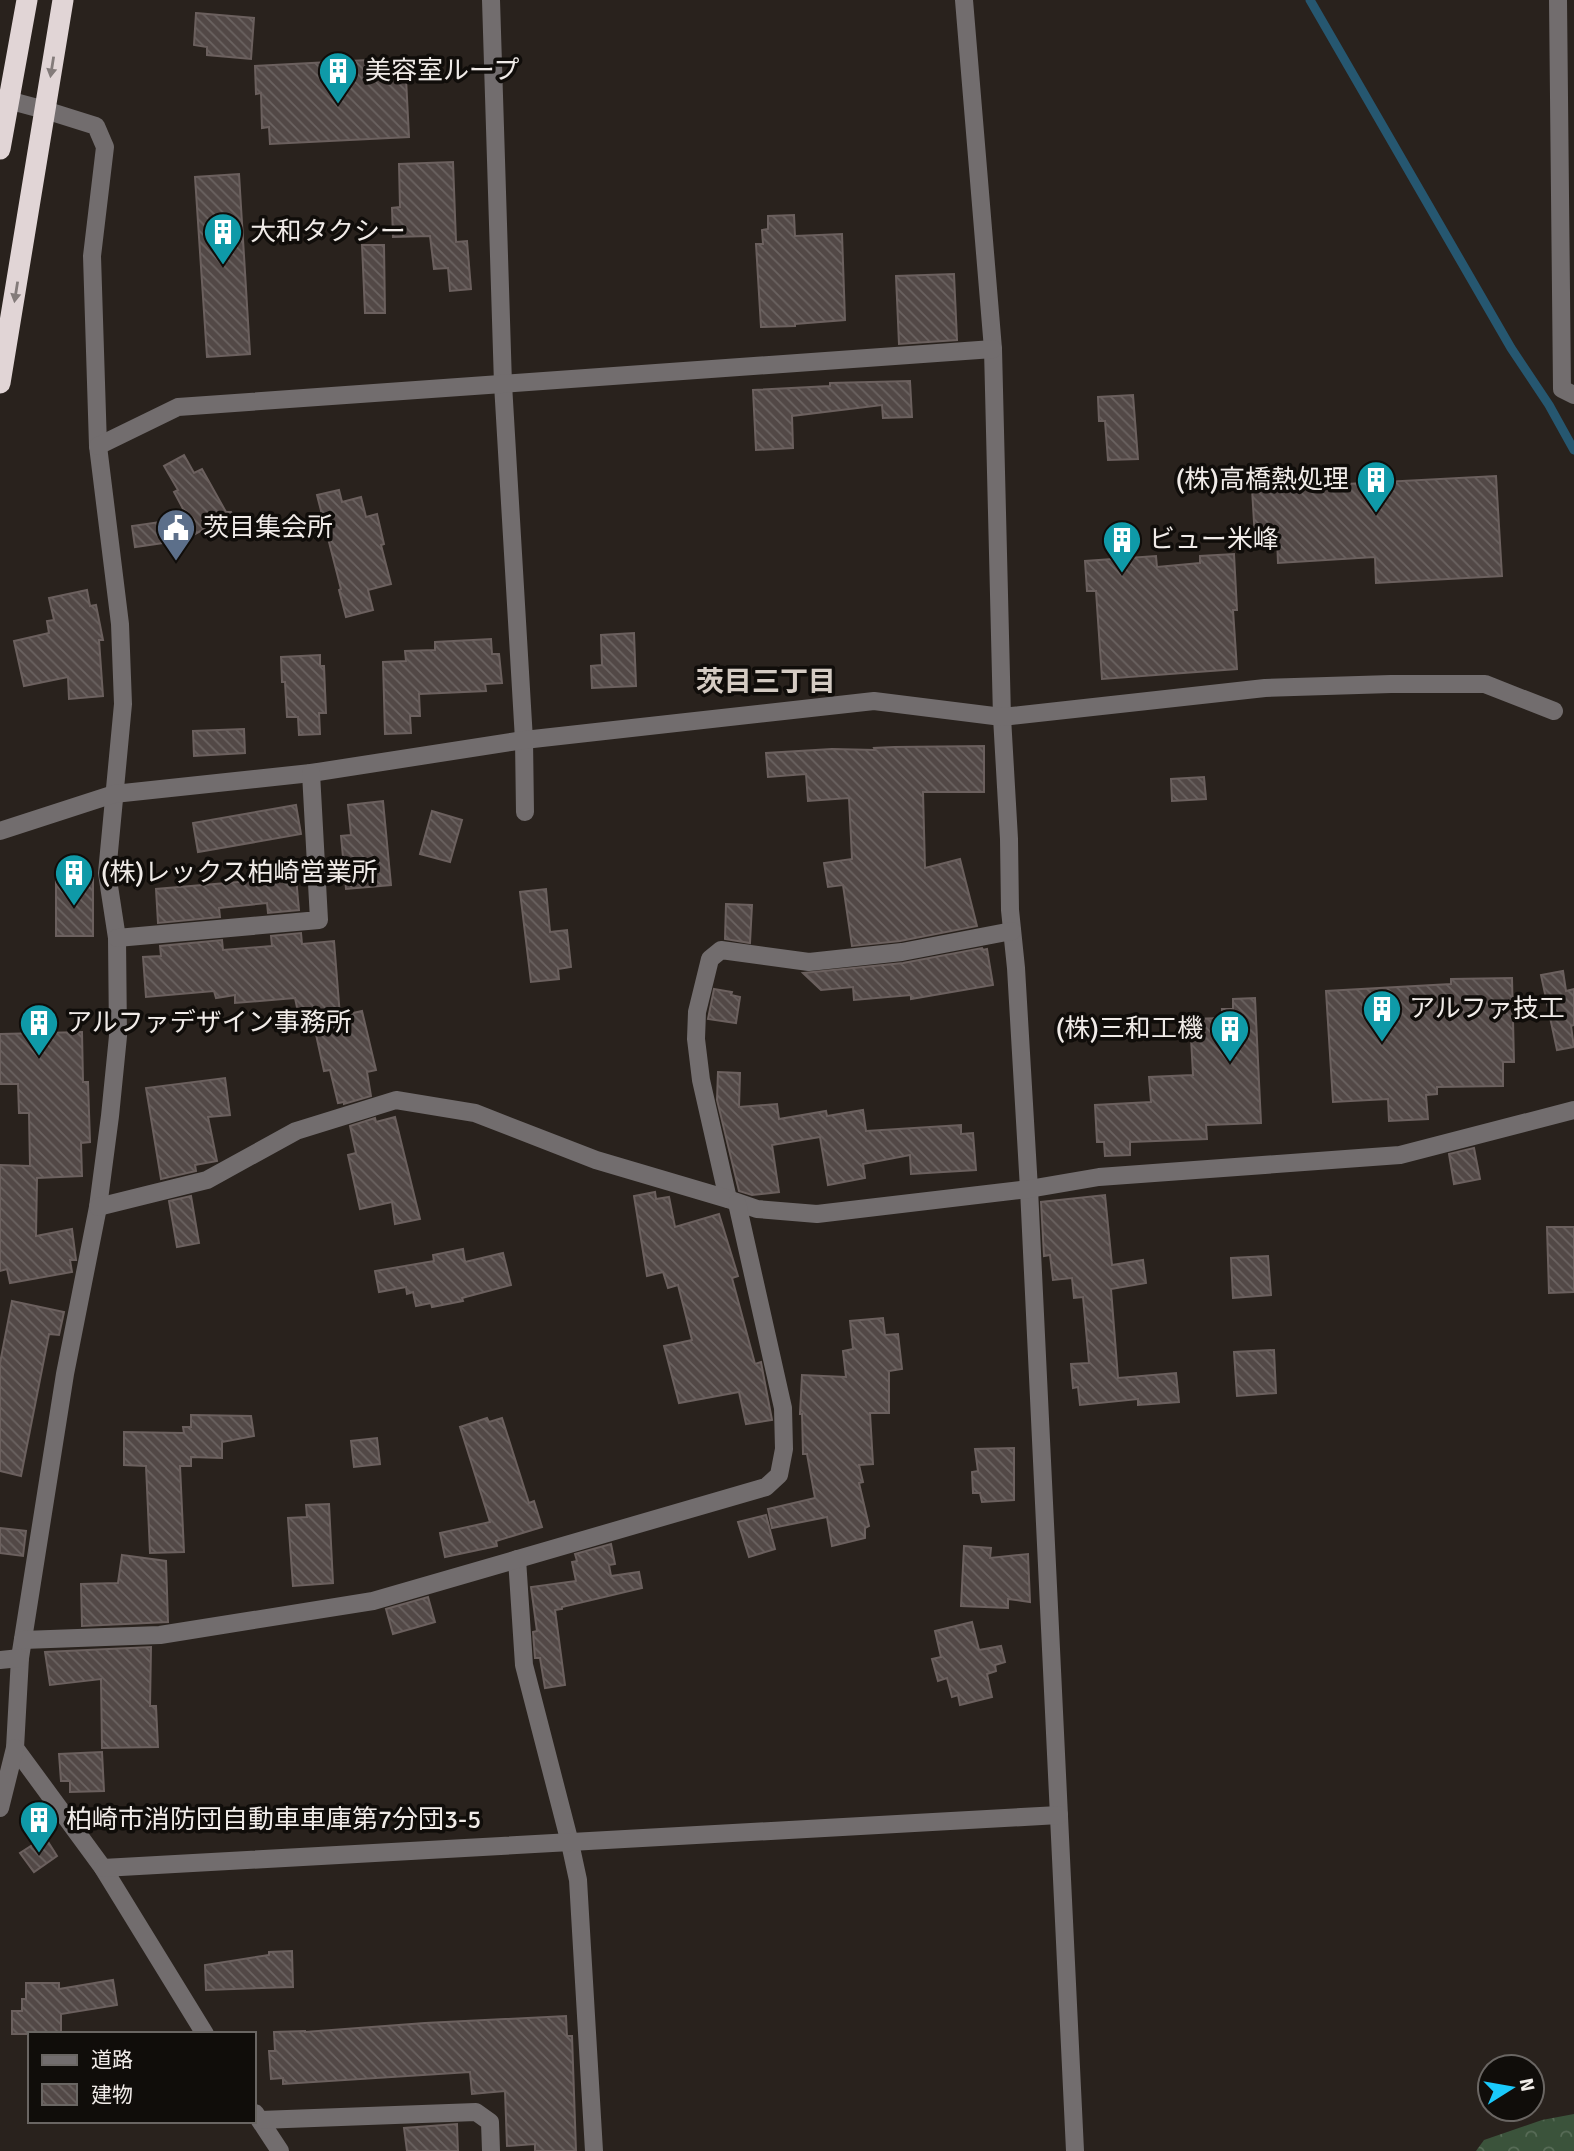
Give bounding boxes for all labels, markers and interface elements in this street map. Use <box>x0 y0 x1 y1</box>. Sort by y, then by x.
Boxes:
building icon: 美容室ループ <box>317 50 359 105</box>
place label: 美容室ループ <box>365 55 519 87</box>
one-way arrow <box>46 56 57 78</box>
building icon: 大和タクシー <box>202 211 244 266</box>
place label: 大和タクシー <box>250 216 406 248</box>
one-way arrow <box>10 281 21 303</box>
building icon: (株)高橋熱処理 <box>1355 459 1397 514</box>
place label: (株)高橋熱処理 <box>1176 464 1349 496</box>
public building icon: 茨目集会所 <box>155 507 197 562</box>
place label: 茨目集会所 <box>203 512 333 544</box>
building icon: ビュー米峰 <box>1101 519 1143 574</box>
place label: ビュー米峰 <box>1149 524 1279 556</box>
district label: 茨目三丁目 <box>696 665 836 699</box>
building icon: (株)レックス柏崎営業所 <box>53 852 95 907</box>
place label: (株)レックス柏崎営業所 <box>101 857 377 889</box>
building icon: アルファ技工 <box>1361 988 1403 1043</box>
place label: アルファ技工 <box>1409 993 1565 1025</box>
building icon: アルファデザイン事務所 <box>18 1002 60 1057</box>
place label: アルファデザイン事務所 <box>66 1007 352 1039</box>
building icon: (株)三和工機 <box>1209 1008 1251 1063</box>
place label: (株)三和工機 <box>1056 1013 1203 1045</box>
building icon: 柏崎市消防団自動車車庫第7分団3-5 <box>18 1799 60 1854</box>
place label: 柏崎市消防団自動車車庫第7分団3-5 <box>66 1804 481 1836</box>
legend <box>28 2032 256 2123</box>
text: 道路 <box>91 2047 133 2073</box>
north arrow <box>1476 2053 1546 2123</box>
text: N <box>1514 2076 1540 2094</box>
text: 建物 <box>91 2082 133 2108</box>

